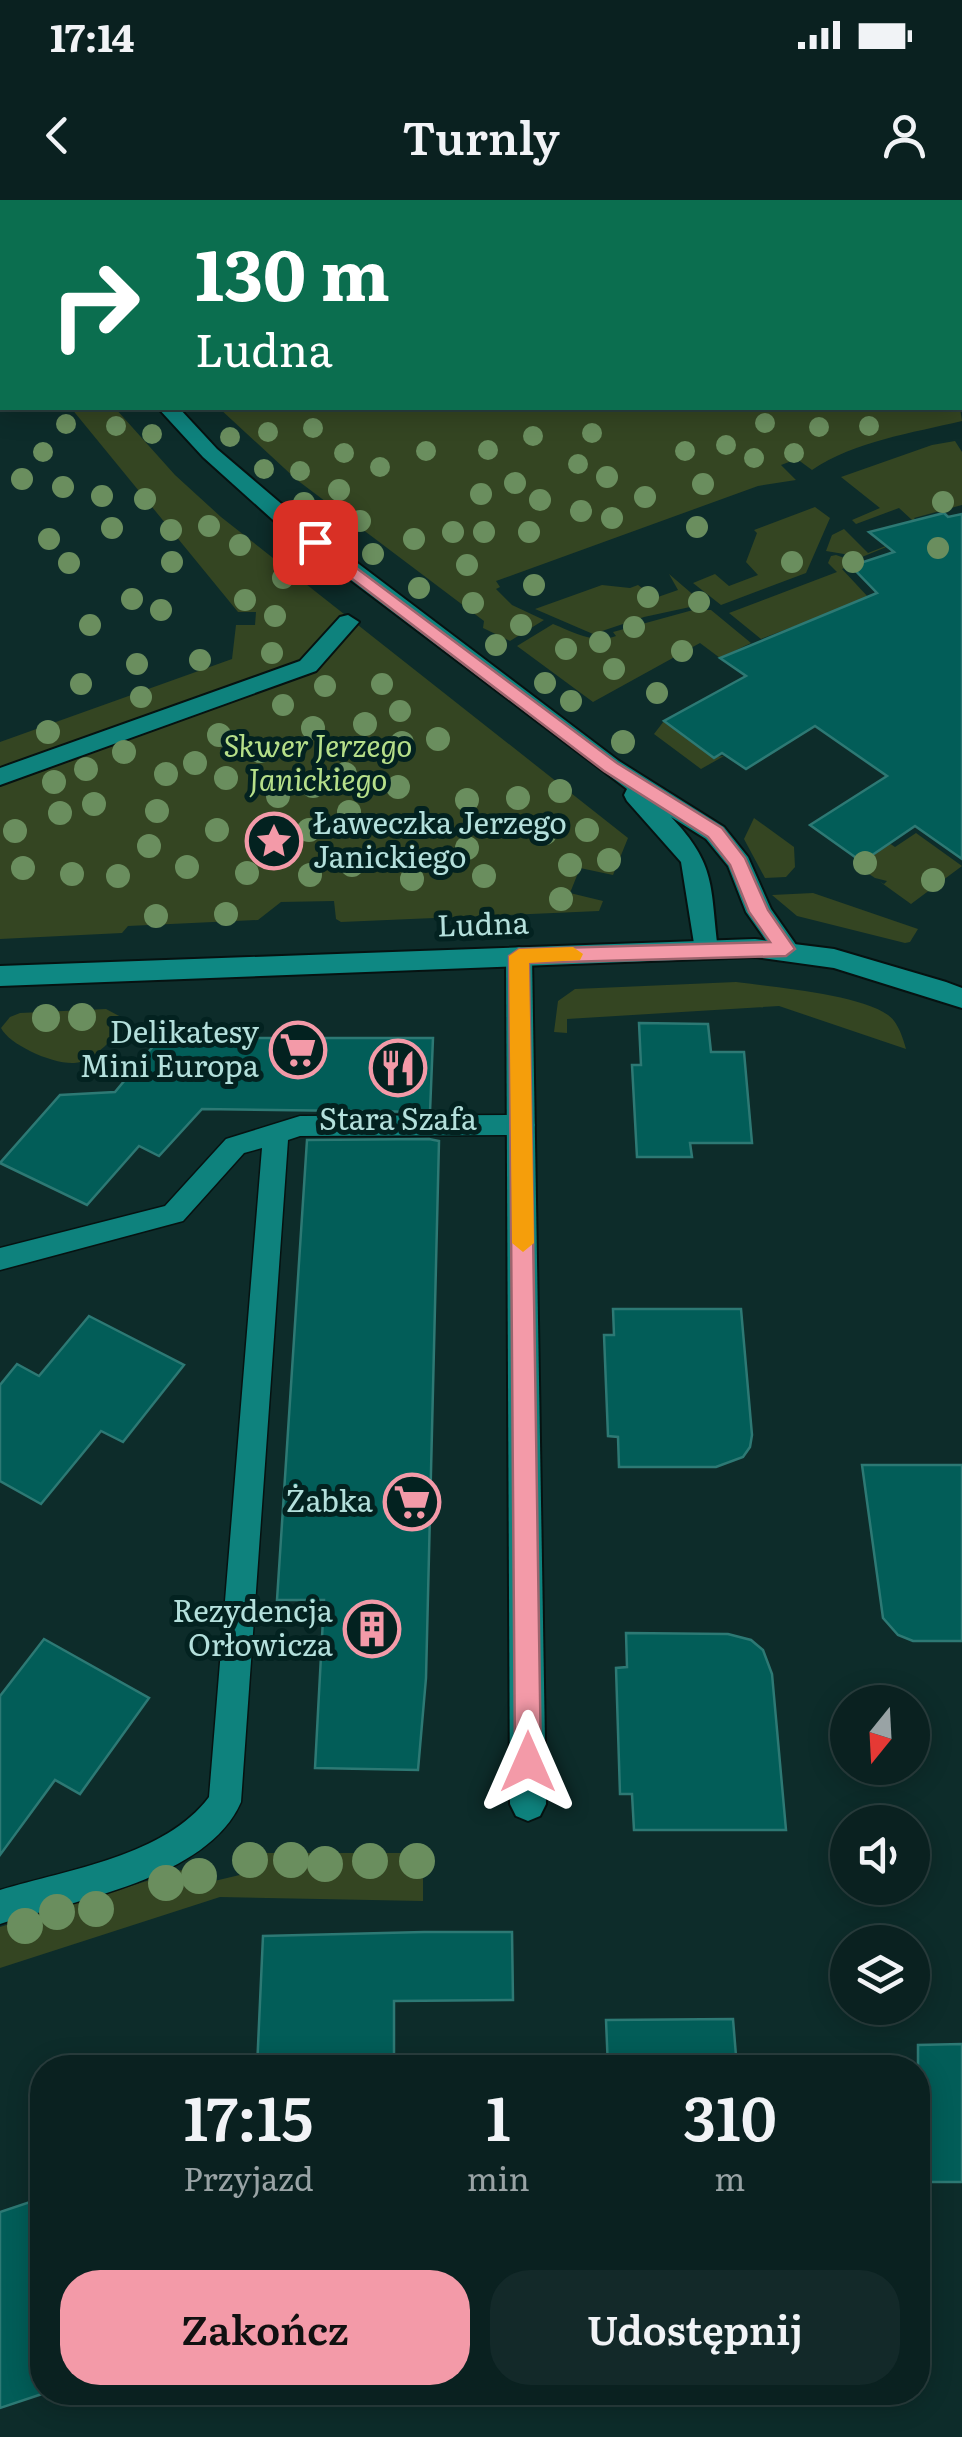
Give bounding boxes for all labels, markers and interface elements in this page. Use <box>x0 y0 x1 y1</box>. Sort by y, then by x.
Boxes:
text: 17:14 <box>50 7 134 64</box>
text: Turnly <box>402 102 560 169</box>
icon: back <box>30 108 85 163</box>
icon: person <box>877 108 932 163</box>
text: 130 m <box>195 219 390 323</box>
icon: right <box>30 240 160 370</box>
text: Ludna <box>195 314 333 381</box>
pin <box>273 500 358 585</box>
icon: arrive <box>288 515 343 570</box>
park label: Skwer Jerzego Janickiego <box>224 722 413 800</box>
place label: Ławeczka Jerzego Janickiego <box>313 799 567 877</box>
place icon: Ławeczka Jerzego Janickiego <box>244 811 304 871</box>
street label: Ludna <box>436 898 530 946</box>
place label: Delikatesy Mini Europa <box>80 1008 260 1086</box>
supermarket icon: Delikatesy Mini Europa <box>268 1020 328 1080</box>
restaurant icon: Stara Szafa <box>368 1038 428 1098</box>
place label: Stara Szafa <box>319 1095 478 1139</box>
supermarket icon: Żabka <box>382 1472 442 1532</box>
place label: Żabka <box>286 1477 374 1521</box>
place label: Rezydencja Orłowicza <box>173 1587 334 1665</box>
building icon: Rezydencja Orłowicza <box>342 1599 402 1659</box>
north arrow <box>830 1685 930 1785</box>
map controls <box>830 1685 930 2025</box>
position arrow <box>476 1710 580 1814</box>
button: sound <box>830 1805 930 1905</box>
button: layers <box>830 1925 930 2025</box>
text: 17:15 <box>183 2070 313 2159</box>
text: 1 <box>486 2070 511 2159</box>
text: 310 <box>683 2070 777 2159</box>
text: Przyjazd <box>183 2153 313 2201</box>
text: min <box>467 2153 530 2201</box>
text: m <box>714 2153 745 2201</box>
button: Zakończ <box>60 2270 470 2385</box>
button: Udostępnij <box>490 2270 900 2385</box>

